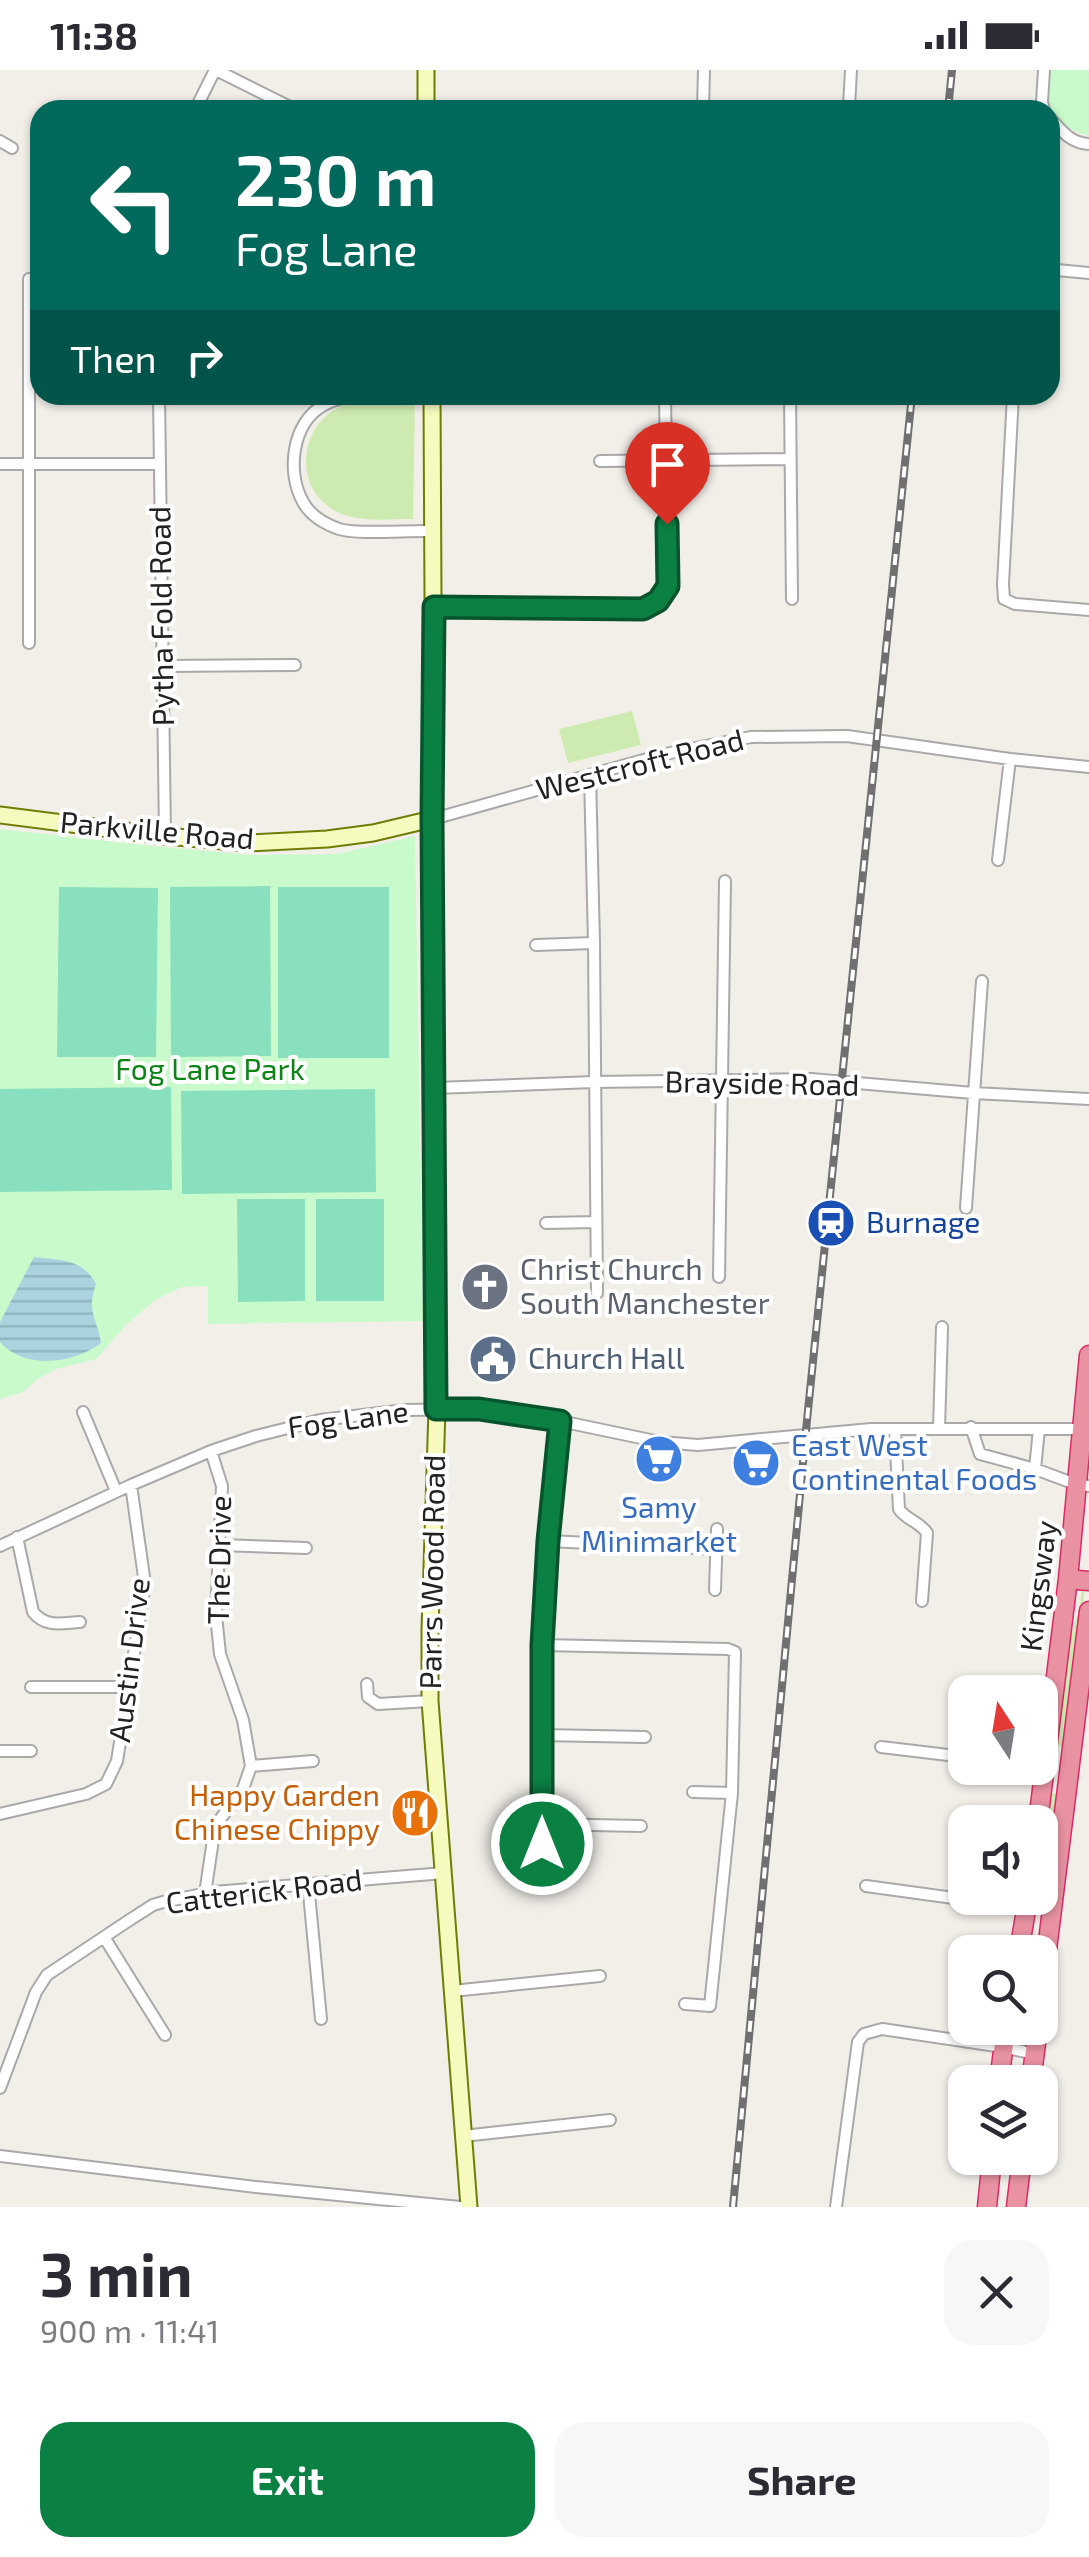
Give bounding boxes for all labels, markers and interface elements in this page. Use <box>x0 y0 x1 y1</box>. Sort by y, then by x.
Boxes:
text: 11:38 <box>50 12 138 58</box>
text: 230 m <box>235 136 436 220</box>
icon: left <box>70 140 200 270</box>
text: Fog Lane <box>235 221 417 275</box>
icon: right <box>177 330 232 385</box>
text: Then <box>70 335 157 381</box>
pin <box>625 422 710 525</box>
icon: arrive <box>640 437 695 492</box>
street label: Pytha Fold Road <box>140 506 180 726</box>
street label: Westcroft Road <box>532 720 747 806</box>
street label: Parkville Road <box>59 803 256 855</box>
park label: Fog Lane Park <box>115 1050 305 1086</box>
street label: Brayside Road <box>664 1062 860 1102</box>
station icon: Burnage <box>805 1197 857 1249</box>
place label: Burnage <box>866 1203 980 1239</box>
place label: Christ Church South Manchester <box>520 1250 770 1320</box>
church icon: Christ Church South Manchester <box>459 1261 511 1313</box>
public building icon: Church Hall <box>467 1333 519 1385</box>
place label: Church Hall <box>528 1339 684 1375</box>
street label: Fog Lane <box>285 1392 410 1444</box>
place label: East West Continental Foods <box>791 1426 1037 1496</box>
supermarket icon: Samy Minimarket <box>633 1433 685 1485</box>
supermarket icon: East West Continental Foods <box>730 1437 782 1489</box>
street label: Parrs Wood Road <box>411 1454 451 1690</box>
place label: Samy Minimarket <box>581 1488 737 1558</box>
street label: The Drive <box>199 1495 237 1625</box>
street label: Kingsway <box>1011 1518 1063 1653</box>
street label: Austin Drive <box>100 1576 156 1744</box>
north arrow <box>948 1675 1058 1785</box>
map controls <box>948 1675 1058 2175</box>
place label: Happy Garden Chinese Chippy <box>174 1776 380 1846</box>
restaurant icon: Happy Garden Chinese Chippy <box>389 1787 441 1839</box>
position arrow <box>490 1792 594 1896</box>
button: sound <box>948 1805 1058 1915</box>
street label: Catterick Road <box>164 1860 364 1920</box>
button: search <box>948 1935 1058 2045</box>
button: layers <box>948 2065 1058 2175</box>
text: 3 min <box>40 2237 192 2309</box>
button: close <box>944 2240 1049 2345</box>
text: 900 m · 11:41 <box>40 2311 219 2349</box>
button: Exit <box>40 2422 535 2537</box>
button: Share <box>555 2422 1049 2537</box>

